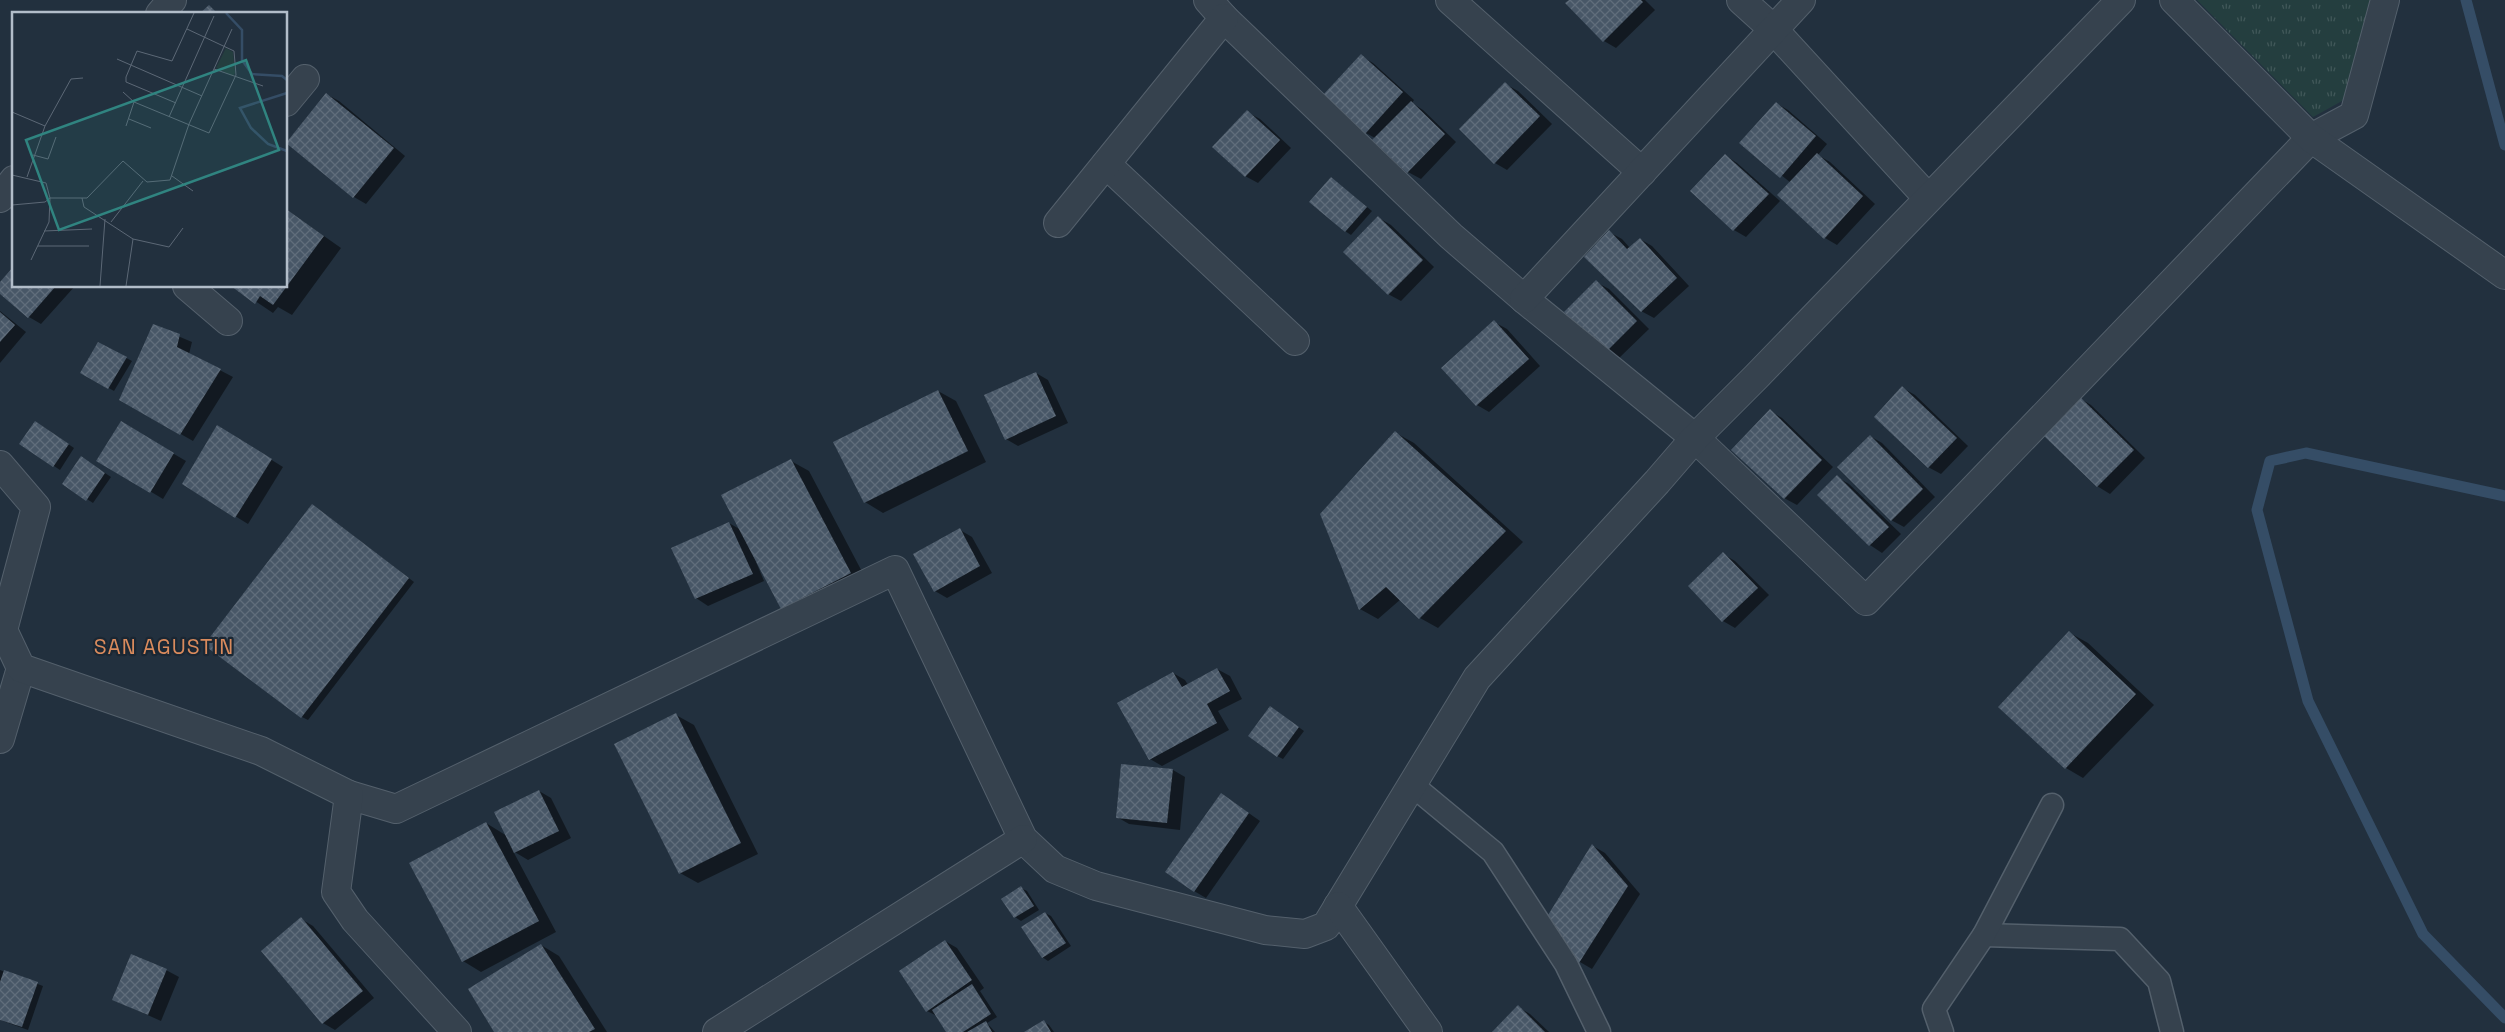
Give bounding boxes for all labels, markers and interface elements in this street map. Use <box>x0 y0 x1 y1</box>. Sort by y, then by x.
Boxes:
inset map <box>12 12 288 288</box>
district label: SAN AGUSTIN <box>94 633 234 660</box>

